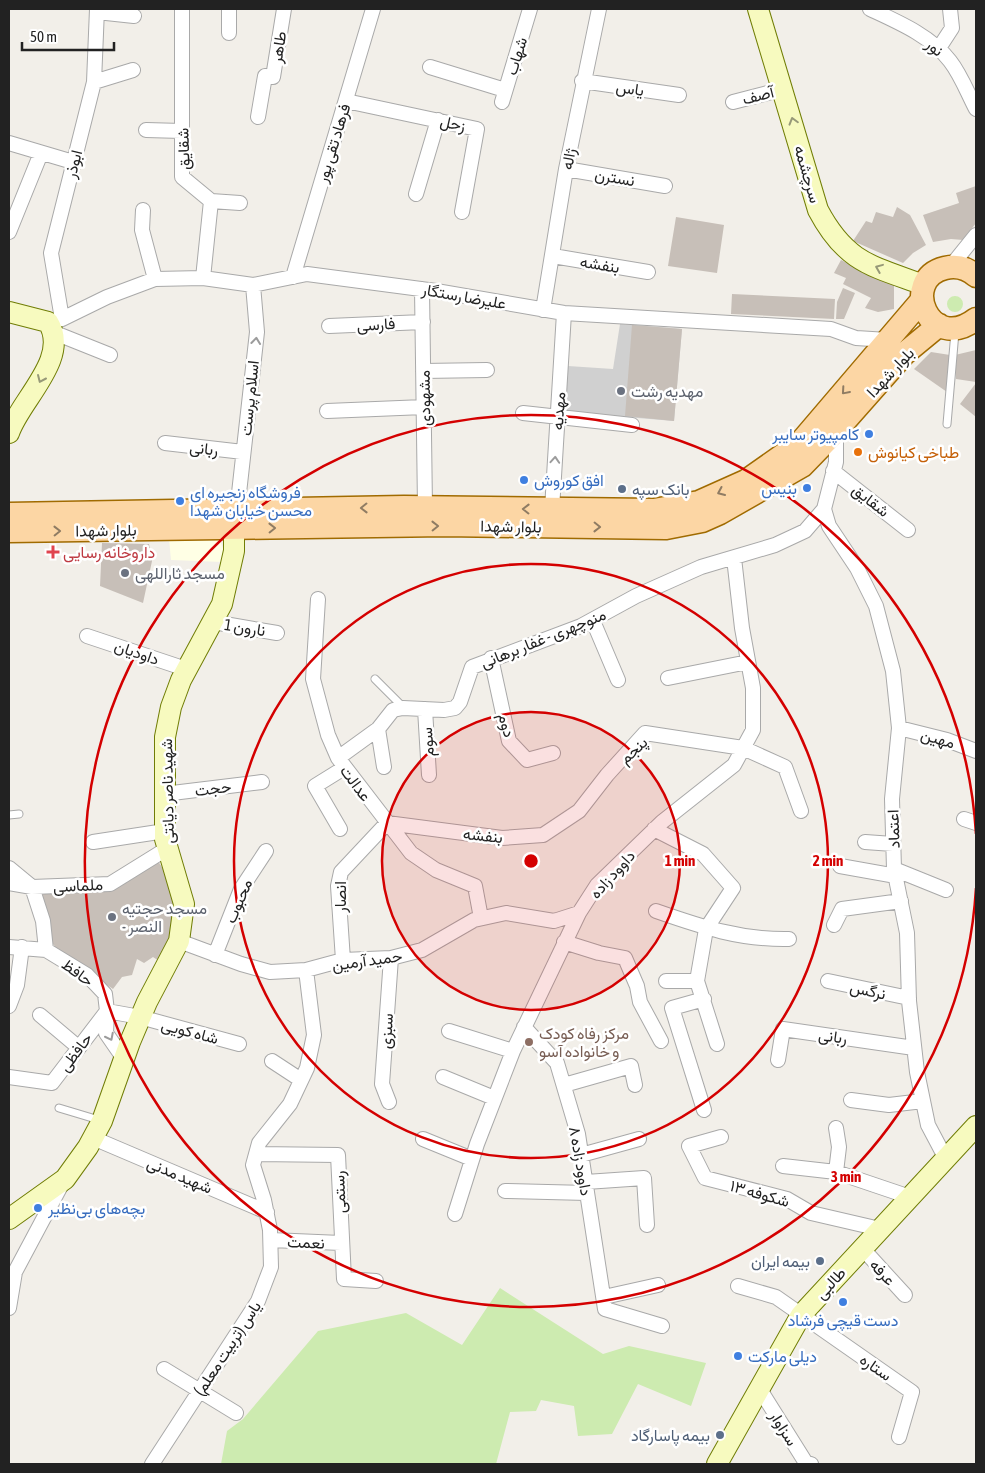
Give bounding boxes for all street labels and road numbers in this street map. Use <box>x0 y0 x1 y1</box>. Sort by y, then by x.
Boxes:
street label: طاهر <box>266 30 291 65</box>
street label: نور <box>921 34 947 61</box>
street label: شهاب <box>502 35 532 78</box>
street label: یاس <box>615 77 645 101</box>
street label: آصف <box>740 82 777 108</box>
street label: فرهاد تقی پور <box>312 101 356 187</box>
street label: زحل <box>438 111 468 137</box>
street label: شقایق <box>173 128 195 170</box>
street label: سرچشمه <box>788 143 825 206</box>
street label: ژاله <box>557 146 581 171</box>
street label: ابوذر <box>61 148 87 182</box>
street label: نسترن <box>593 165 636 191</box>
street label: بنفشه <box>579 252 621 277</box>
street label: علیرضا رستگار <box>419 280 508 314</box>
street label: فارسی <box>356 314 396 336</box>
street label: بلوار شهدا <box>863 344 919 402</box>
street label: اسلام پرست <box>236 359 265 437</box>
street label: مشهودی <box>415 370 435 426</box>
street label: مهدیه <box>548 391 570 431</box>
street label: ربانی <box>188 438 219 460</box>
street label: شقایق <box>848 480 893 522</box>
street label: بلوار شهدا <box>480 516 542 538</box>
street label: بلوار شهدا <box>75 520 137 542</box>
street label: منوچهری - غفار برهانی <box>478 605 609 674</box>
street label: نارون 1 <box>223 615 267 641</box>
street label: داودیان <box>112 636 162 670</box>
street label: دوم <box>493 711 519 740</box>
street label: مهین <box>918 725 957 753</box>
street label: سوم <box>417 727 439 757</box>
street label: پنجم <box>615 733 653 769</box>
street label: شهید ناصر دیانتی <box>157 738 179 844</box>
street label: عدالت <box>337 762 375 804</box>
street label: حجت <box>194 777 233 800</box>
street label: اعتماد <box>883 809 903 849</box>
street label: بنفشه <box>462 824 504 847</box>
street label: داوود زاده <box>586 846 640 903</box>
street label: ملماسی <box>53 875 104 897</box>
street label: محبوب <box>221 876 257 927</box>
street label: انصار <box>331 881 351 914</box>
street label: حمید آرمین <box>331 946 404 976</box>
street label: حافظ <box>59 955 97 990</box>
street label: نرگس <box>848 977 888 1005</box>
street label: سبزی <box>376 1013 398 1050</box>
street label: شاه کویی <box>159 1015 220 1049</box>
street label: ربانی <box>817 1025 849 1049</box>
street label: حافظی <box>55 1029 97 1076</box>
street label: داوود زاده ۸ <box>564 1125 596 1198</box>
street label: شهید مدنی <box>144 1153 215 1199</box>
street label: رستمی <box>329 1170 351 1213</box>
street label: شکوفه ۱۳ <box>728 1176 792 1212</box>
street label: نعمت <box>287 1232 325 1252</box>
street label: عرفه <box>865 1255 899 1290</box>
street label: طالبی <box>811 1263 850 1304</box>
street label: یاس (تربیت معلم) <box>190 1297 266 1400</box>
street label: ستاره <box>856 1350 895 1386</box>
street label: سزاوار <box>764 1406 802 1450</box>

